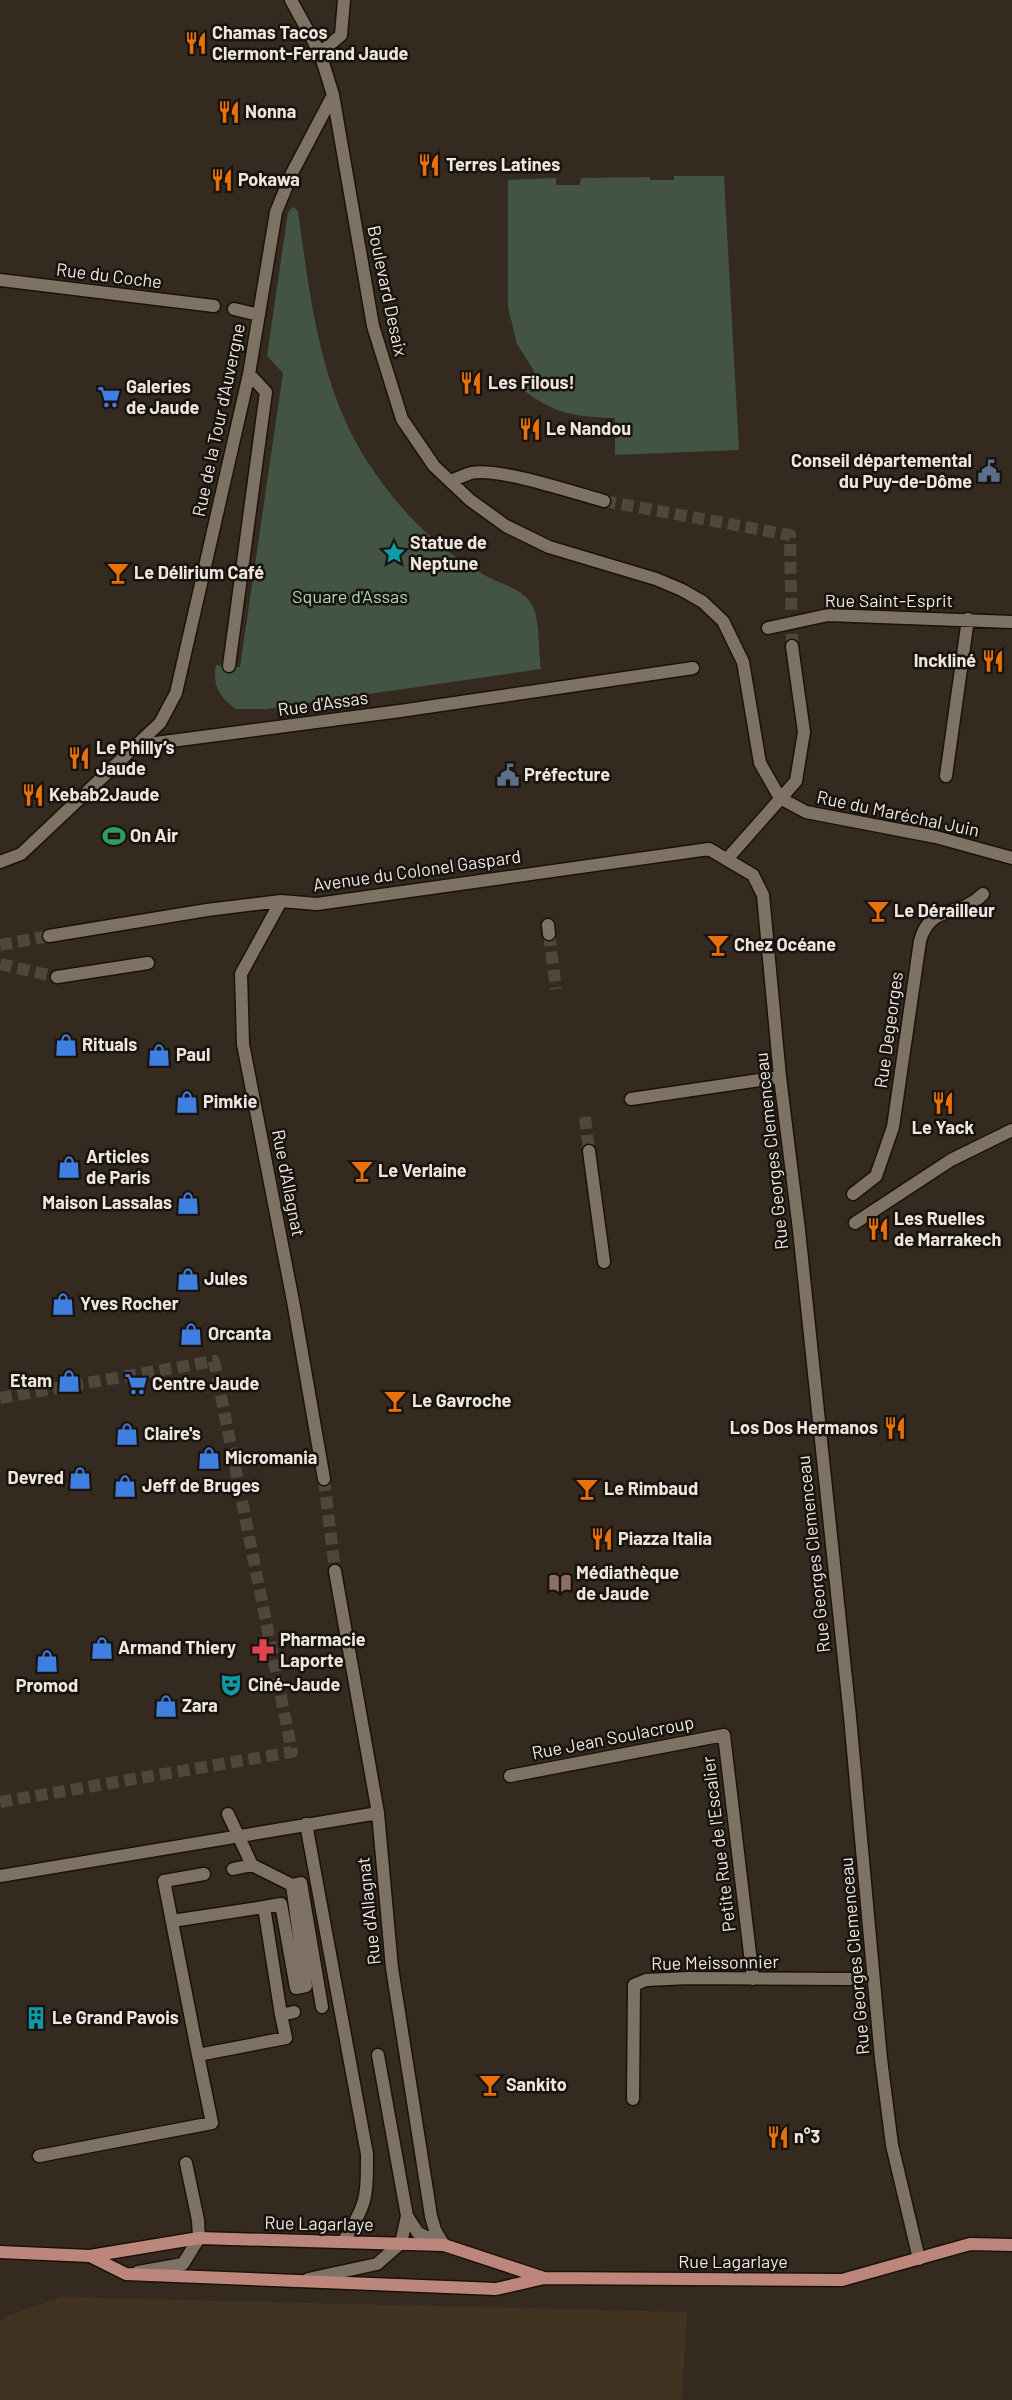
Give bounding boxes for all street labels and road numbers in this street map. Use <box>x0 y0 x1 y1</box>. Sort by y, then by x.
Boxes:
street label: Boulevard Desaix <box>363 223 413 359</box>
street label: Rue du Coche <box>55 258 163 292</box>
street label: Rue de la Tour d'Auvergne <box>187 321 249 518</box>
street label: Rue Saint-Esprit <box>825 589 953 611</box>
street label: Rue d'Assas <box>276 686 369 720</box>
street label: Rue du Maréchal Juin <box>815 785 981 841</box>
street label: Avenue du Colonel Gaspard <box>312 845 522 895</box>
street label: Rue Degeorges <box>869 970 907 1090</box>
street label: Rue Georges Clemenceau <box>750 1051 792 1251</box>
street label: Rue d'Allagnat <box>268 1128 310 1238</box>
street label: Rue Georges Clemenceau <box>792 1454 834 1654</box>
street label: Rue Jean Soulacroup <box>530 1710 696 1764</box>
street label: Petite Rue de l'Escalier <box>696 1755 740 1933</box>
street label: Rue d'Allagnat <box>351 1856 385 1966</box>
street label: Rue Georges Clemenceau <box>834 1856 874 2056</box>
street label: Rue Meissonnier <box>651 1950 780 1974</box>
street label: Rue Lagarlaye <box>264 2211 374 2235</box>
street label: Rue Lagarlaye <box>678 2250 788 2272</box>

